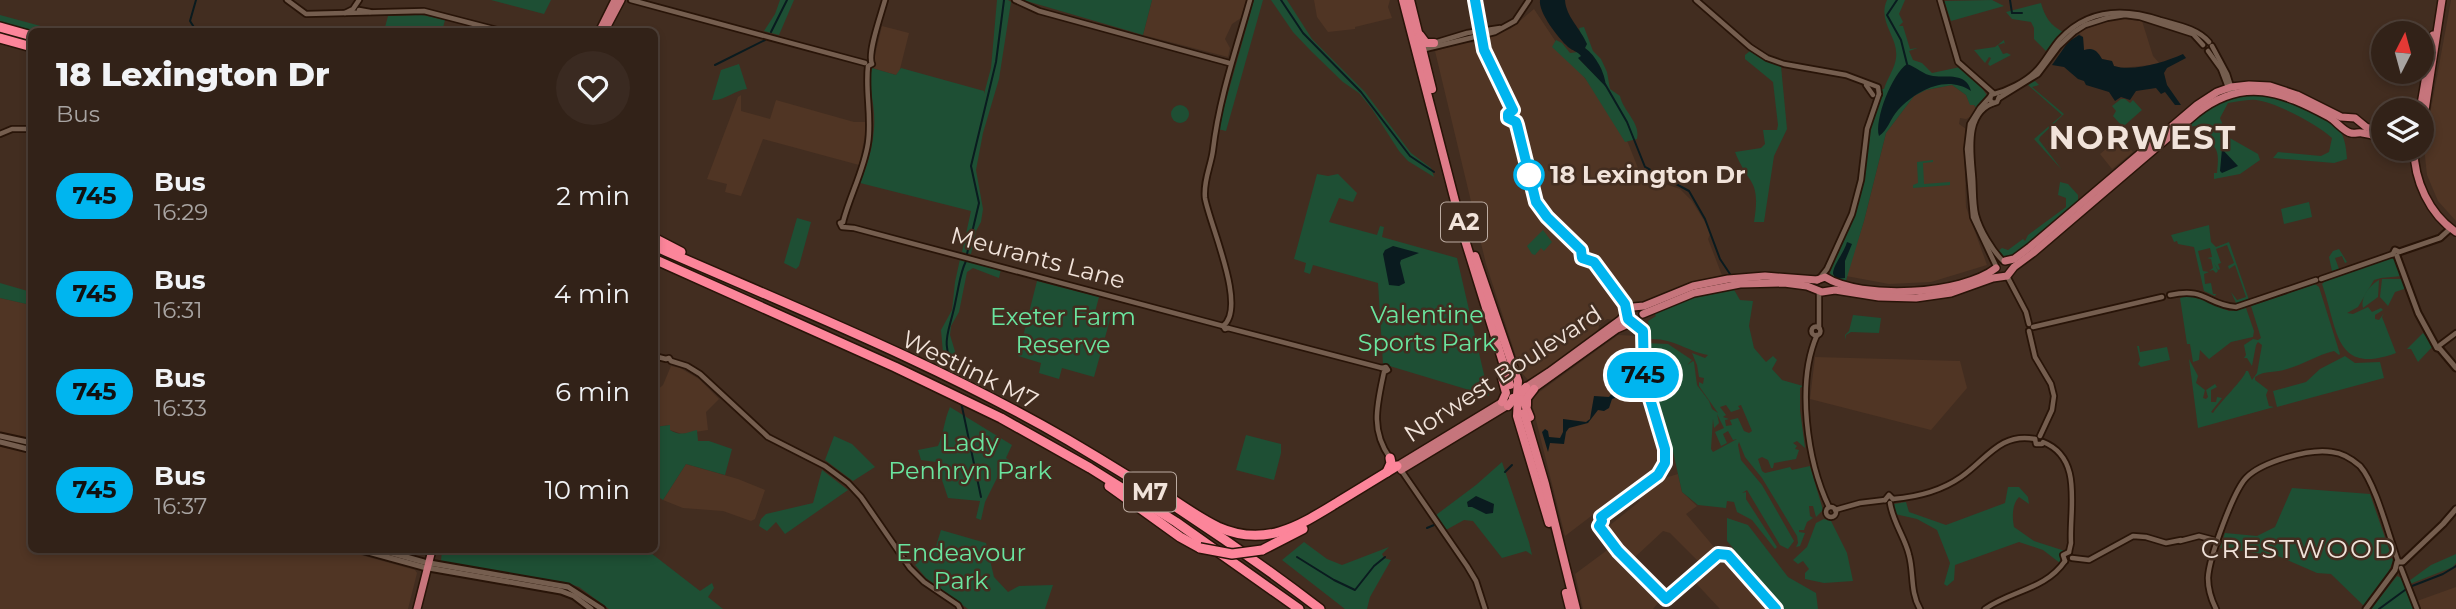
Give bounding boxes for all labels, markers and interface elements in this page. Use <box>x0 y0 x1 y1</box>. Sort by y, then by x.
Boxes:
north arrow <box>2371 21 2434 84</box>
map controls <box>2371 21 2434 161</box>
button: heart <box>556 51 630 125</box>
text: 18 Lexington Dr <box>56 54 330 94</box>
button: layers <box>2371 98 2434 161</box>
text: Bus <box>56 100 100 128</box>
district label: NORWEST <box>2049 118 2237 157</box>
marker: 18 Lexington Dr <box>1514 160 1544 190</box>
place label: 18 Lexington Dr <box>1550 160 1746 189</box>
text: Bus <box>154 166 206 198</box>
text: 2 min <box>556 180 630 212</box>
text: 745 <box>72 181 117 210</box>
text: 16:29 <box>154 198 208 226</box>
road number: A2 <box>1441 202 1487 242</box>
street label: Meurants Lane <box>948 220 1128 295</box>
text: Bus <box>154 264 206 296</box>
text: 4 min <box>554 278 630 310</box>
text: 745 <box>72 279 117 308</box>
text: 16:31 <box>154 296 202 324</box>
street label: Norwest Boulevard <box>1398 299 1607 448</box>
park label: Valentine Sports Park <box>1358 300 1497 357</box>
park label: Exeter Farm Reserve <box>990 302 1136 359</box>
street label: Westlink M7 <box>897 324 1043 415</box>
line badge: 745 <box>1603 352 1683 398</box>
text: 745 <box>1621 360 1665 389</box>
text: Bus <box>154 362 206 394</box>
text: 6 min <box>555 376 630 408</box>
text: 745 <box>72 377 117 406</box>
text: 16:33 <box>154 394 207 422</box>
park label: Lady Penhryn Park <box>888 428 1052 485</box>
text: Bus <box>154 460 206 492</box>
road number: M7 <box>1124 472 1176 512</box>
text: 10 min <box>544 474 630 506</box>
text: 745 <box>72 475 117 504</box>
text: 16:37 <box>154 492 207 520</box>
district label: CRESTWOOD <box>2201 533 2397 565</box>
park label: Endeavour Park <box>896 538 1026 595</box>

